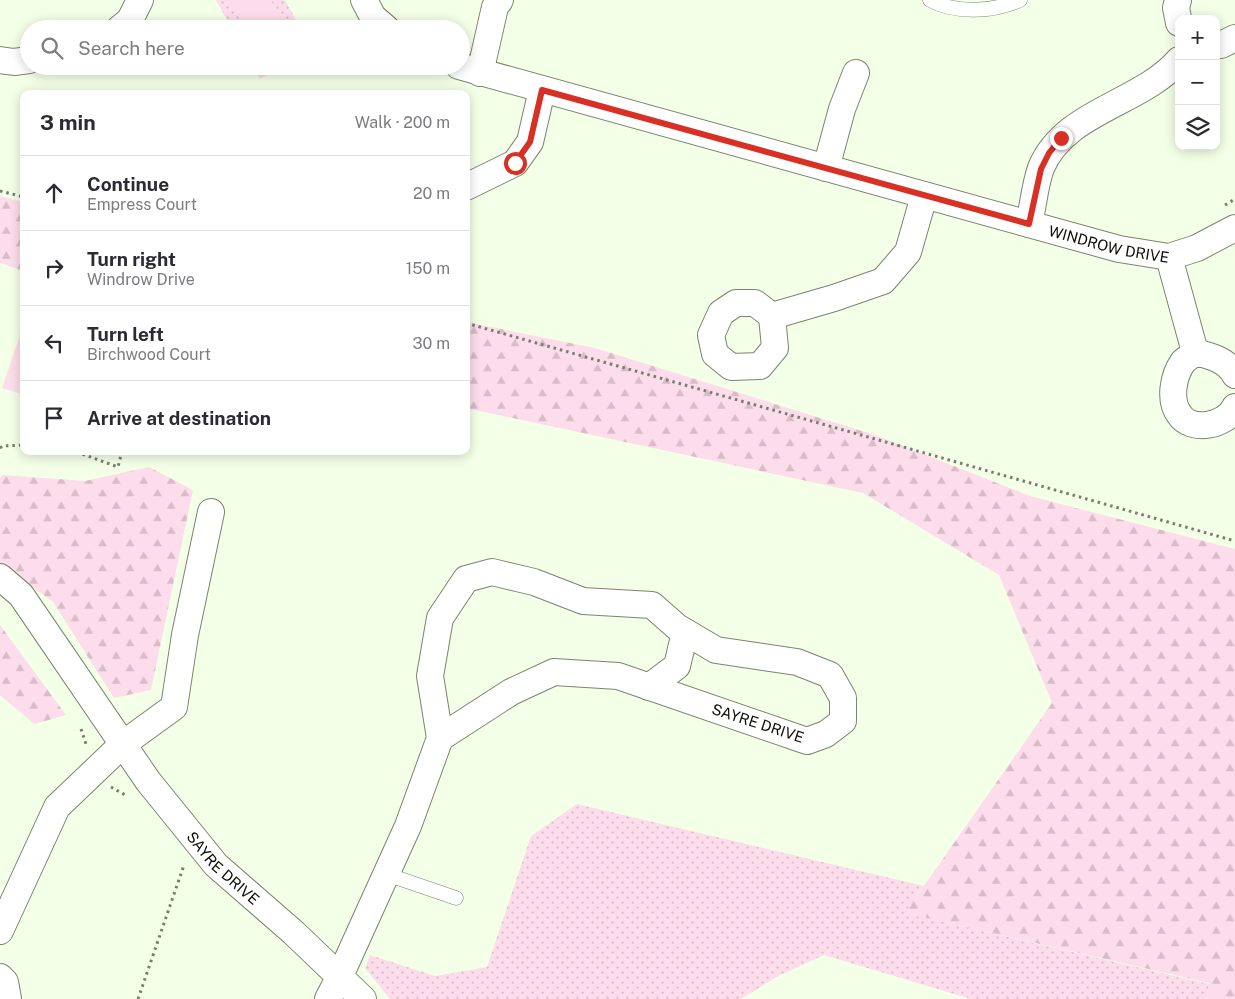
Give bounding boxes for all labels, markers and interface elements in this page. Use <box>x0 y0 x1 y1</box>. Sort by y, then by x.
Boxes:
map controls <box>1175 15 1220 150</box>
button: + <box>1175 15 1220 60</box>
search box <box>20 20 470 75</box>
icon: search <box>38 34 66 62</box>
text: Search here <box>78 37 185 59</box>
button: − <box>1175 60 1220 105</box>
button: layers <box>1175 105 1220 150</box>
text: 3 min <box>40 110 96 135</box>
text: Walk · 200 m <box>355 113 450 132</box>
route end <box>1050 127 1073 150</box>
route start <box>504 152 527 175</box>
text: Continue <box>87 173 169 195</box>
icon: ahead <box>40 179 68 207</box>
text: 20 m <box>413 184 450 203</box>
text: Empress Court <box>87 195 197 214</box>
street label: WINDROW DRIVE <box>1047 221 1170 265</box>
text: Turn right <box>87 248 176 270</box>
icon: right <box>40 254 68 282</box>
text: 150 m <box>406 259 450 278</box>
text: Windrow Drive <box>87 270 195 289</box>
text: Turn left <box>87 323 164 345</box>
icon: left <box>40 329 68 357</box>
text: 30 m <box>413 334 450 353</box>
text: Birchwood Court <box>87 345 211 364</box>
icon: arrive <box>40 404 68 432</box>
text: Arrive at destination <box>87 407 271 429</box>
street label: SAYRE DRIVE <box>710 700 806 746</box>
street label: SAYRE DRIVE <box>184 828 263 908</box>

